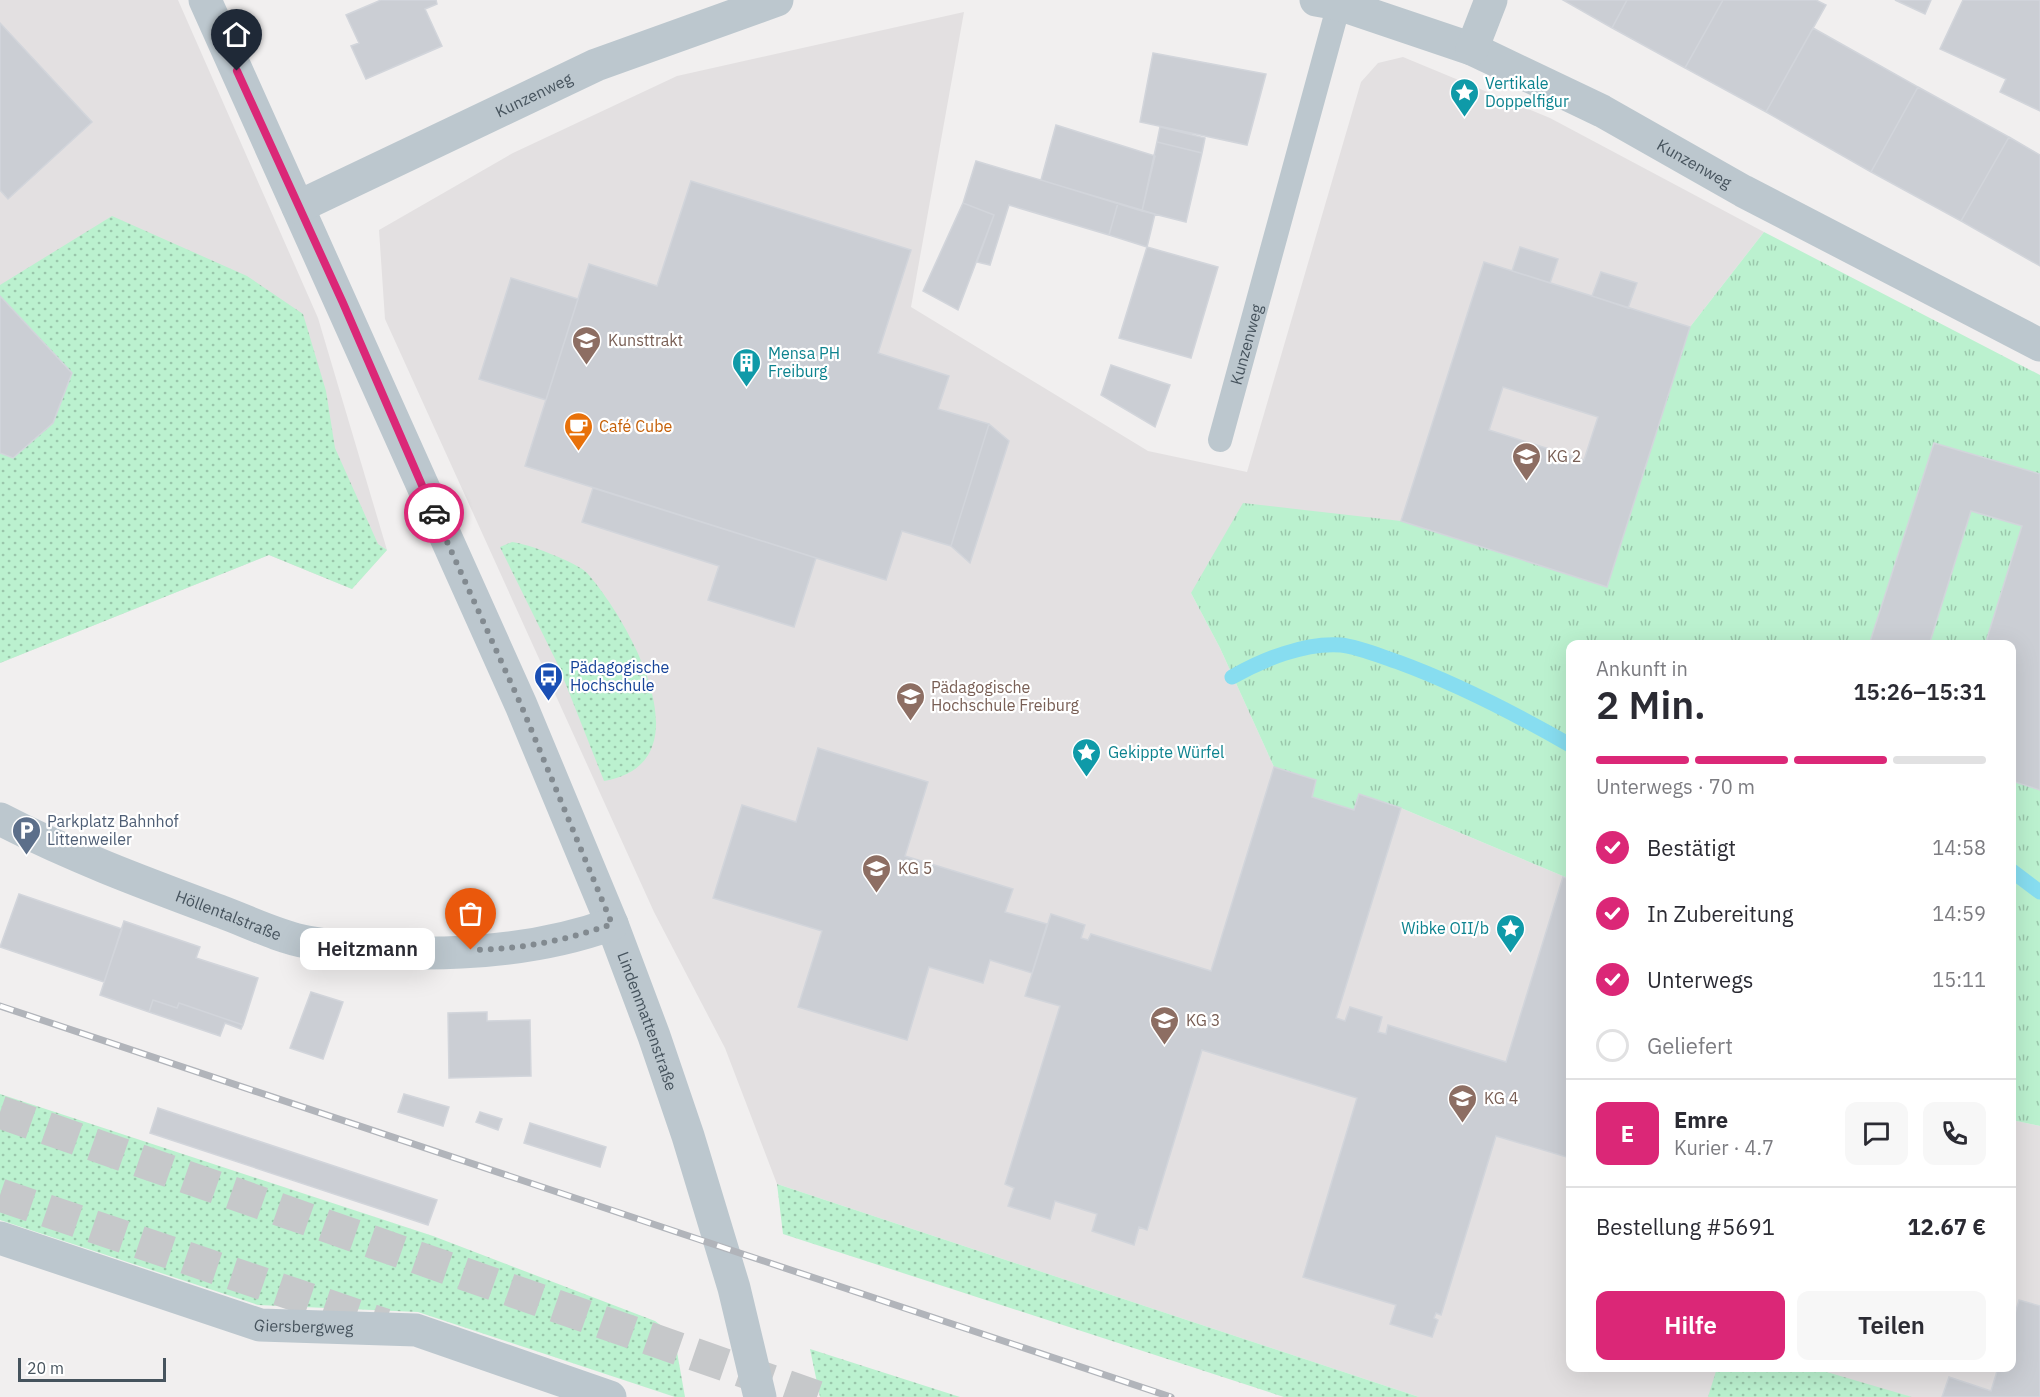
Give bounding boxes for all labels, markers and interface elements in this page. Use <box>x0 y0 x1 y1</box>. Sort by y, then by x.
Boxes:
pin <box>211 9 262 71</box>
icon: home <box>220 18 253 51</box>
street label: Kunzenweg <box>492 68 576 122</box>
place label: Vertikale Doppelfigur <box>1485 73 1569 111</box>
place icon: Vertikale Doppelfigur <box>1448 76 1480 118</box>
street label: Kunzenweg <box>1653 134 1736 193</box>
street label: Kunzenweg <box>1226 301 1267 387</box>
school or university icon: Kunsttrakt <box>571 324 603 366</box>
place label: Kunsttrakt <box>608 330 683 350</box>
place label: Mensa PH Freiburg <box>768 343 840 381</box>
building icon: Mensa PH Freiburg <box>731 346 763 388</box>
cafe icon: Café Cube <box>562 410 594 452</box>
place label: Café Cube <box>599 416 672 436</box>
school or university icon: KG 2 <box>1510 440 1542 482</box>
place label: KG 2 <box>1547 446 1581 466</box>
courier <box>404 483 464 543</box>
icon: car <box>418 497 451 530</box>
text: Ankunft in <box>1596 655 1688 682</box>
place label: Pädagogische Hochschule <box>570 657 670 695</box>
bus stop icon: Pädagogische Hochschule <box>533 660 565 702</box>
place label: Pädagogische Hochschule Freiburg <box>931 677 1079 715</box>
text: 15:26–15:31 <box>1853 677 1986 706</box>
text: 2 Min. <box>1596 679 1706 730</box>
school or university icon: Pädagogische Hochschule Freiburg <box>894 680 926 722</box>
place icon: Gekippte Würfel <box>1071 736 1103 778</box>
place label: Gekippte Würfel <box>1108 742 1224 762</box>
text: Unterwegs · 70 m <box>1596 773 1755 800</box>
place label: Parkplatz Bahnhof Littenweiler <box>47 811 179 849</box>
parking icon: Parkplatz Bahnhof Littenweiler <box>10 814 42 856</box>
icon: check <box>1596 831 1629 864</box>
text: Bestätigt <box>1647 833 1736 862</box>
text: 14:58 <box>1932 834 1986 861</box>
school or university icon: KG 5 <box>861 852 893 894</box>
place label: KG 5 <box>898 858 932 878</box>
street label: Höllentalstraße <box>173 886 284 945</box>
pin <box>445 888 496 950</box>
icon: bag <box>454 897 487 930</box>
icon: check <box>1596 897 1629 930</box>
text: In Zubereitung <box>1647 899 1793 928</box>
text: 14:59 <box>1932 900 1986 927</box>
place icon: Wibke OII/b <box>1494 912 1526 954</box>
place label: Wibke OII/b <box>1401 918 1489 938</box>
callout: Heitzmann <box>300 929 435 971</box>
text: Heitzmann <box>317 935 418 962</box>
street label: Lindenmattenstraße <box>613 949 682 1093</box>
icon: check <box>1596 963 1629 996</box>
text: Unterwegs <box>1647 965 1754 994</box>
text: 15:11 <box>1932 966 1986 993</box>
school or university icon: KG 3 <box>1149 1004 1181 1046</box>
place label: KG 3 <box>1186 1010 1220 1030</box>
text: Geliefert <box>1647 1031 1733 1060</box>
school or university icon: KG 4 <box>1447 1082 1479 1124</box>
place label: KG 4 <box>1484 1088 1518 1108</box>
button: chat <box>1845 1102 1908 1165</box>
button: phone <box>1923 1102 1986 1165</box>
text: Emre <box>1674 1105 1728 1134</box>
text: E <box>1621 1119 1634 1148</box>
text: Kurier · 4.7 <box>1674 1134 1774 1161</box>
text: Bestellung #5691 <box>1596 1212 1775 1241</box>
text: 12.67 € <box>1907 1212 1986 1241</box>
button: Hilfe <box>1596 1291 1785 1360</box>
button: Teilen <box>1797 1291 1986 1360</box>
street label: Giersbergweg <box>251 1314 354 1338</box>
scale bar <box>18 1355 166 1382</box>
text: 20 m <box>27 1358 64 1378</box>

